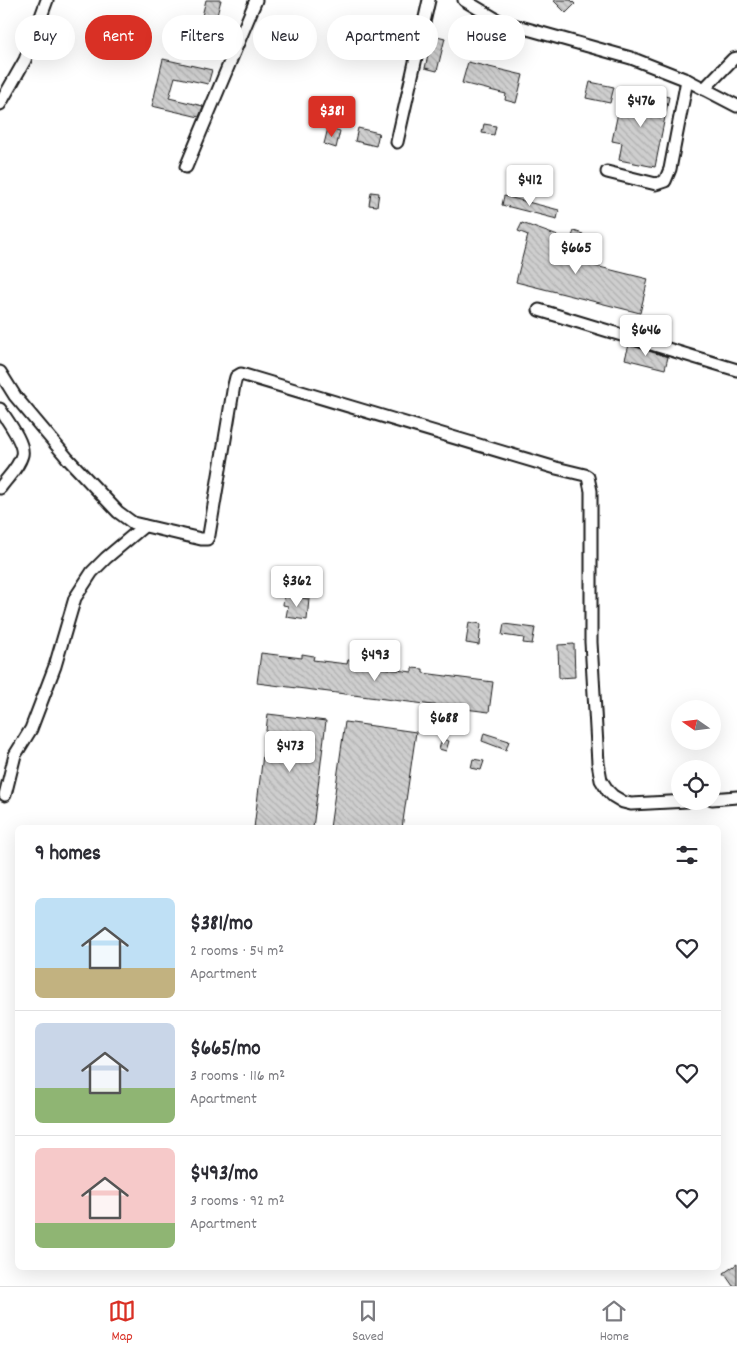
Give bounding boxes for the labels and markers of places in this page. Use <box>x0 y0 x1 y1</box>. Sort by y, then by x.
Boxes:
pin: $476 <box>611 86 671 128</box>
pin: $381 <box>302 96 362 138</box>
pin: $412 <box>500 164 560 207</box>
pin: $665 <box>546 232 606 275</box>
pin: $646 <box>616 314 676 357</box>
pin: $362 <box>267 566 327 608</box>
pin: $493 <box>345 640 405 682</box>
pin: $688 <box>414 702 474 745</box>
pin: $473 <box>260 730 320 773</box>

